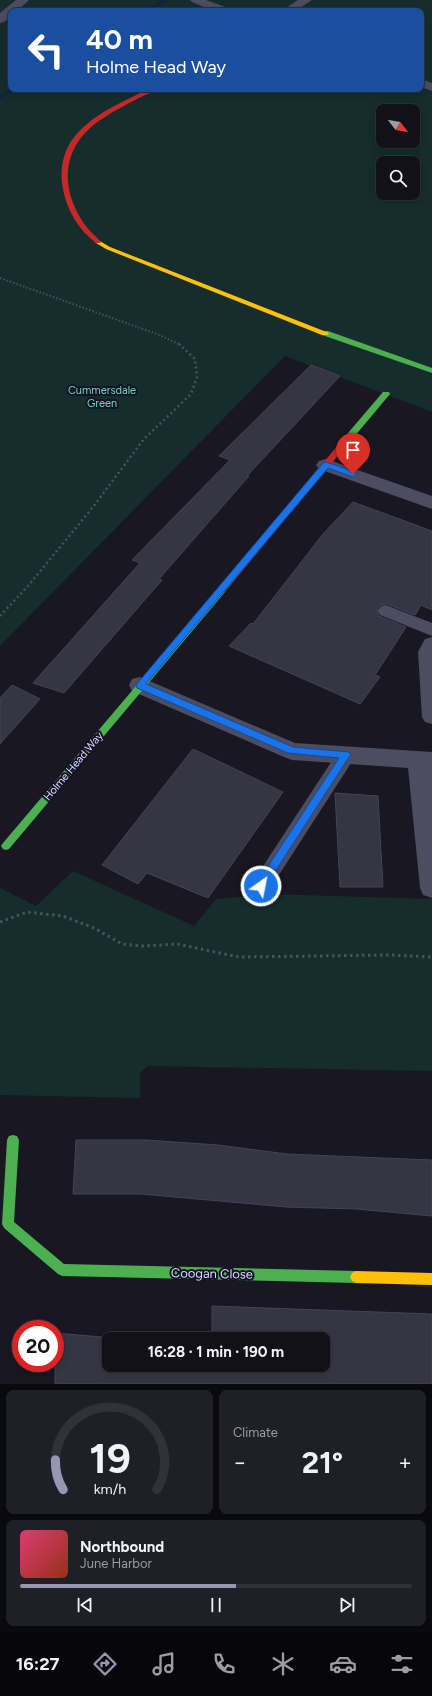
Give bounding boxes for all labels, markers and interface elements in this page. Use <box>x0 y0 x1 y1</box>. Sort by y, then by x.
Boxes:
text: 40 m <box>86 22 153 56</box>
icon: left <box>20 24 72 76</box>
text: Holme Head Way <box>86 56 226 78</box>
north arrow <box>376 104 420 148</box>
map controls <box>376 104 420 200</box>
button: search <box>376 156 420 200</box>
park label: Cummersdale Green <box>68 384 136 410</box>
pin <box>336 433 370 474</box>
icon: arrive <box>342 439 364 461</box>
street label: Holme Head Way <box>41 729 106 803</box>
position arrow <box>240 865 282 907</box>
street label: Coogan Close <box>171 1265 253 1282</box>
speed limit sign: 20 <box>12 1320 64 1372</box>
text: 16:28 · 1 min · 190 m <box>148 1343 284 1361</box>
text: Climate <box>233 1425 278 1440</box>
text: 19 <box>89 1433 130 1483</box>
text: 21° <box>302 1444 343 1481</box>
text: − <box>233 1449 247 1476</box>
text: + <box>398 1449 412 1476</box>
text: km/h <box>93 1480 126 1498</box>
text: Northbound <box>80 1538 164 1556</box>
text: June Harbor <box>80 1556 152 1571</box>
icon: previous <box>74 1594 96 1616</box>
icon: pause <box>205 1594 227 1616</box>
icon: next <box>336 1594 358 1616</box>
icon: directions <box>91 1650 119 1678</box>
icon: music <box>150 1650 178 1678</box>
icon: phone <box>210 1650 238 1678</box>
icon: climate <box>269 1650 297 1678</box>
icon: car <box>329 1650 357 1678</box>
icon: filters <box>388 1650 416 1678</box>
text: 16:27 <box>16 1653 60 1675</box>

